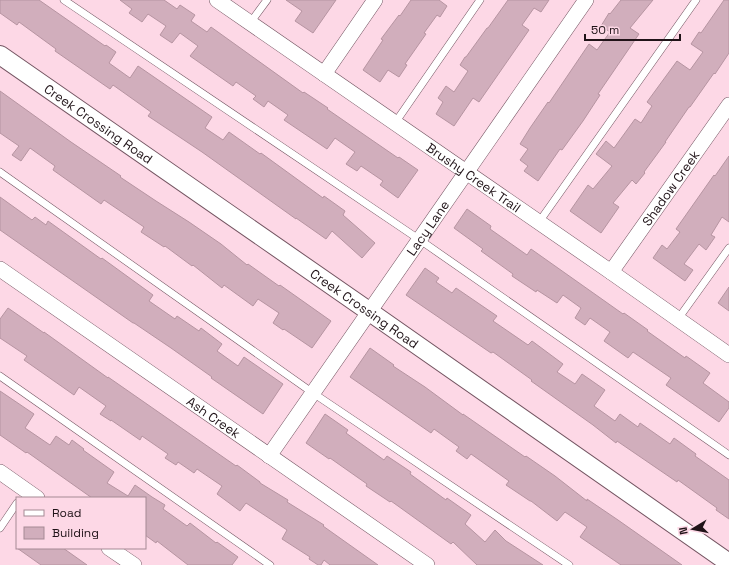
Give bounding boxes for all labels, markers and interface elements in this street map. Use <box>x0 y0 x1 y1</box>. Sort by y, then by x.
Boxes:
scale bar <box>585 16 680 42</box>
text: 50 m <box>591 22 619 38</box>
street label: Creek Crossing Road <box>41 80 156 167</box>
street label: Brushy Creek Trail <box>423 139 524 216</box>
street label: Shadow Creek <box>638 147 703 229</box>
street label: Lacy Lane <box>403 197 453 259</box>
street label: Creek Crossing Road <box>307 265 422 352</box>
street label: Ash Creek <box>183 393 244 442</box>
legend <box>16 497 146 549</box>
text: Road <box>52 505 81 521</box>
north arrow <box>673 509 713 549</box>
text: Building <box>52 525 99 541</box>
text: N <box>676 526 691 536</box>

